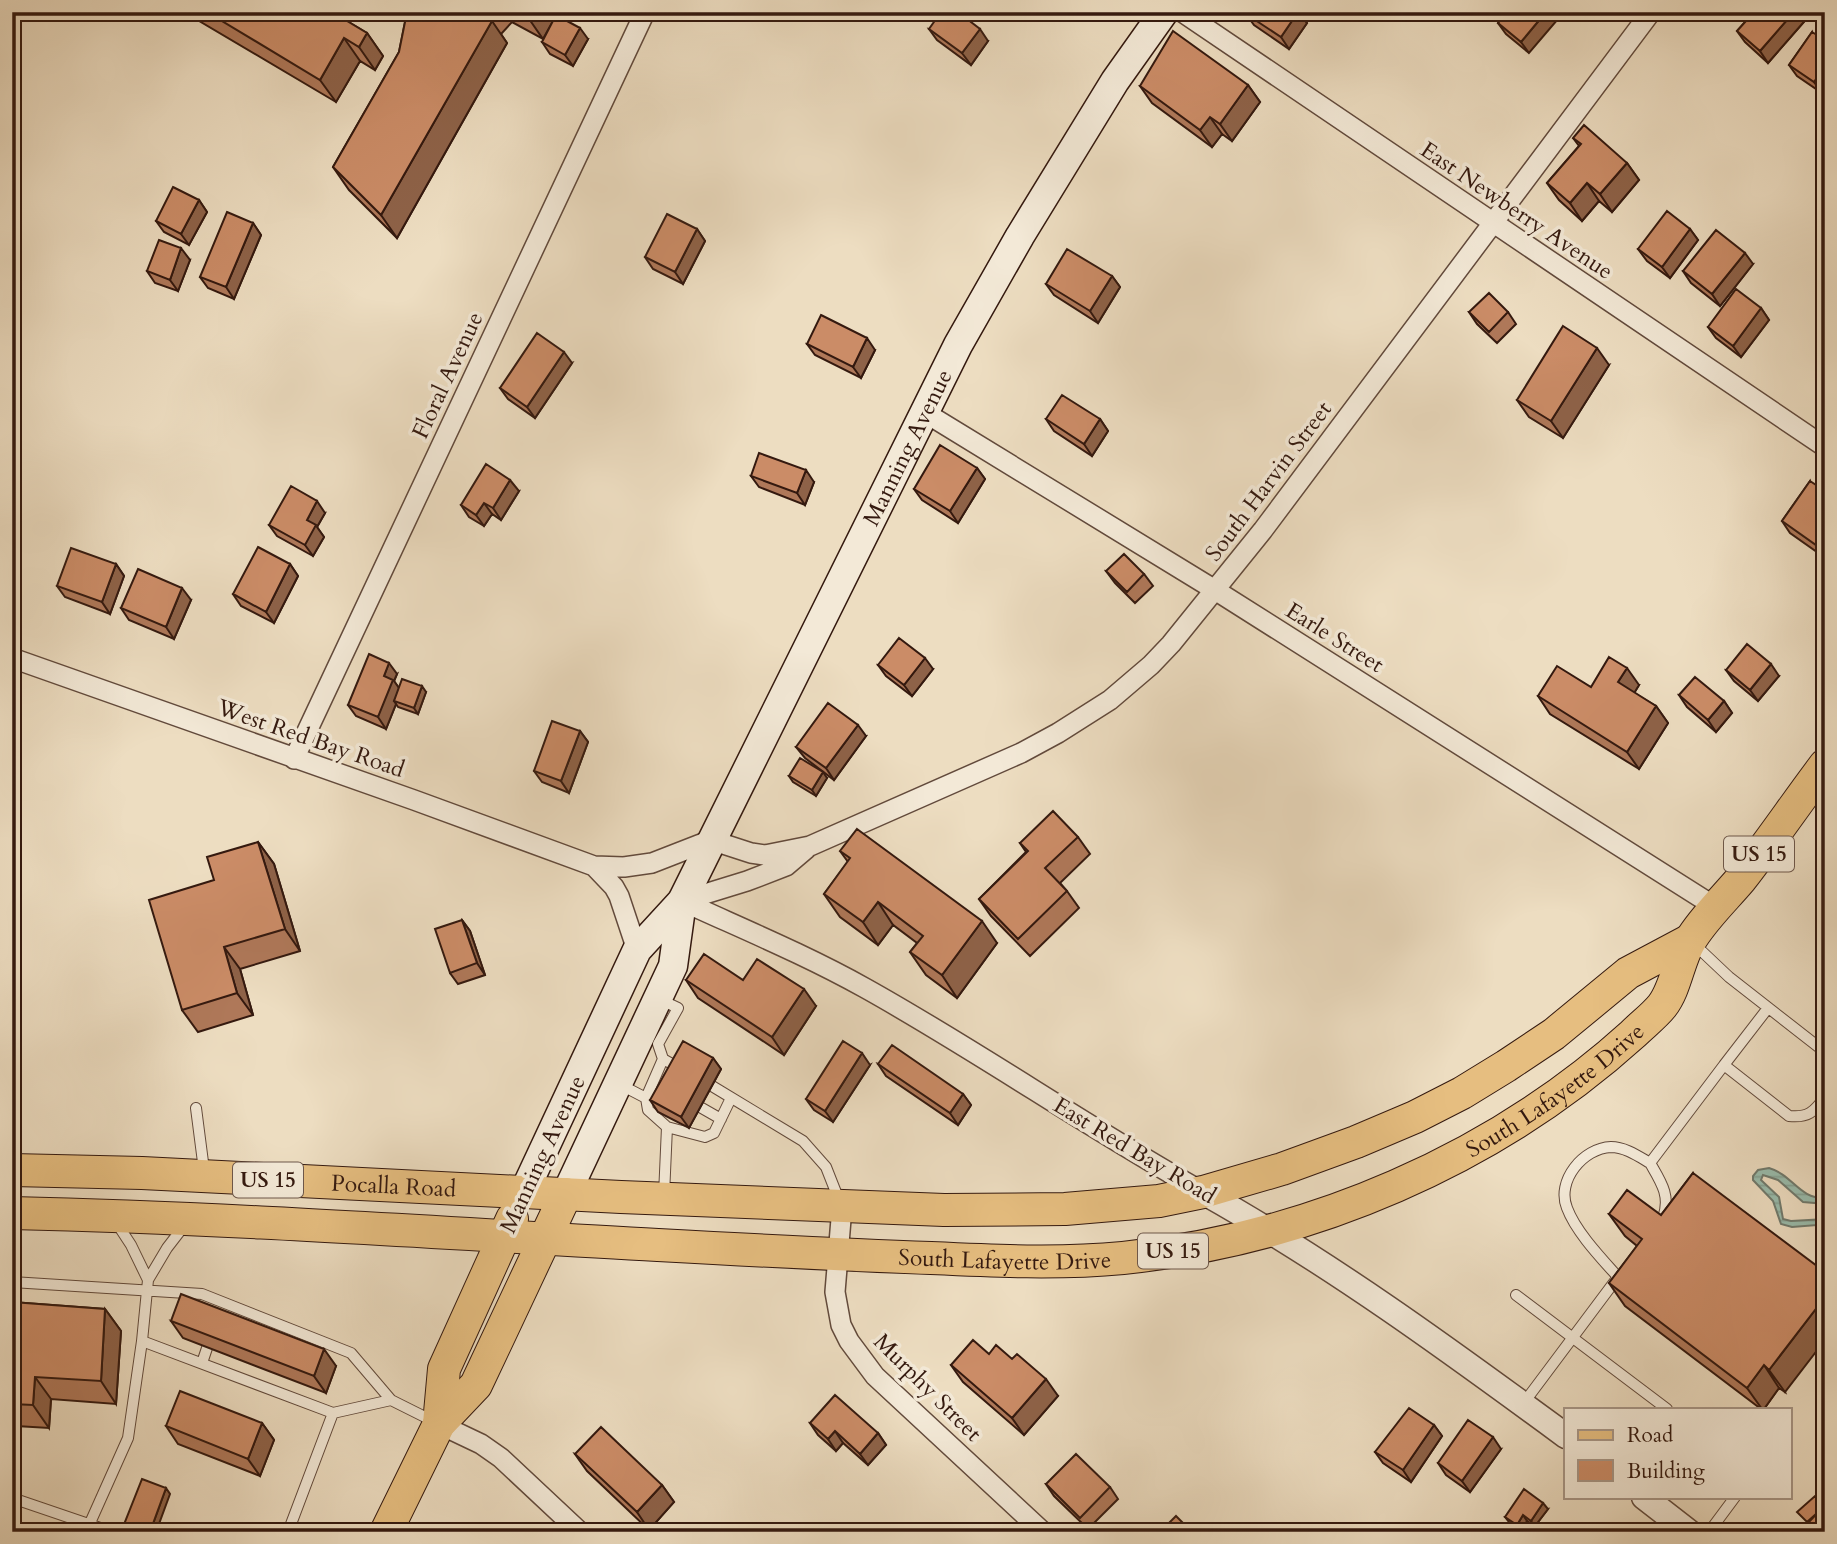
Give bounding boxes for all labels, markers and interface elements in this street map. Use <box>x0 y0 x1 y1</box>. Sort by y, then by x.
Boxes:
street label: East Newberry Avenue <box>1414 134 1619 287</box>
street label: Floral Avenue <box>405 307 490 444</box>
street label: Manning Avenue <box>856 364 960 531</box>
street label: South Harvin Street <box>1198 395 1339 568</box>
street label: Earle Street <box>1280 595 1390 680</box>
street label: West Red Bay Road <box>212 692 409 785</box>
road number: US 15 <box>1724 836 1794 872</box>
street label: South Lafayette Drive <box>1460 1016 1651 1165</box>
street label: Manning Avenue <box>492 1070 593 1238</box>
street label: East Red Bay Road <box>1048 1090 1222 1212</box>
road number: US 15 <box>233 1162 303 1198</box>
street label: Pocalla Road <box>330 1168 458 1205</box>
road number: US 15 <box>1138 1234 1208 1268</box>
street label: South Lafayette Drive <box>898 1242 1112 1277</box>
street label: Murphy Street <box>867 1326 989 1448</box>
legend <box>1564 1408 1792 1498</box>
text: Road <box>1627 1421 1673 1450</box>
text: Building <box>1627 1457 1705 1486</box>

